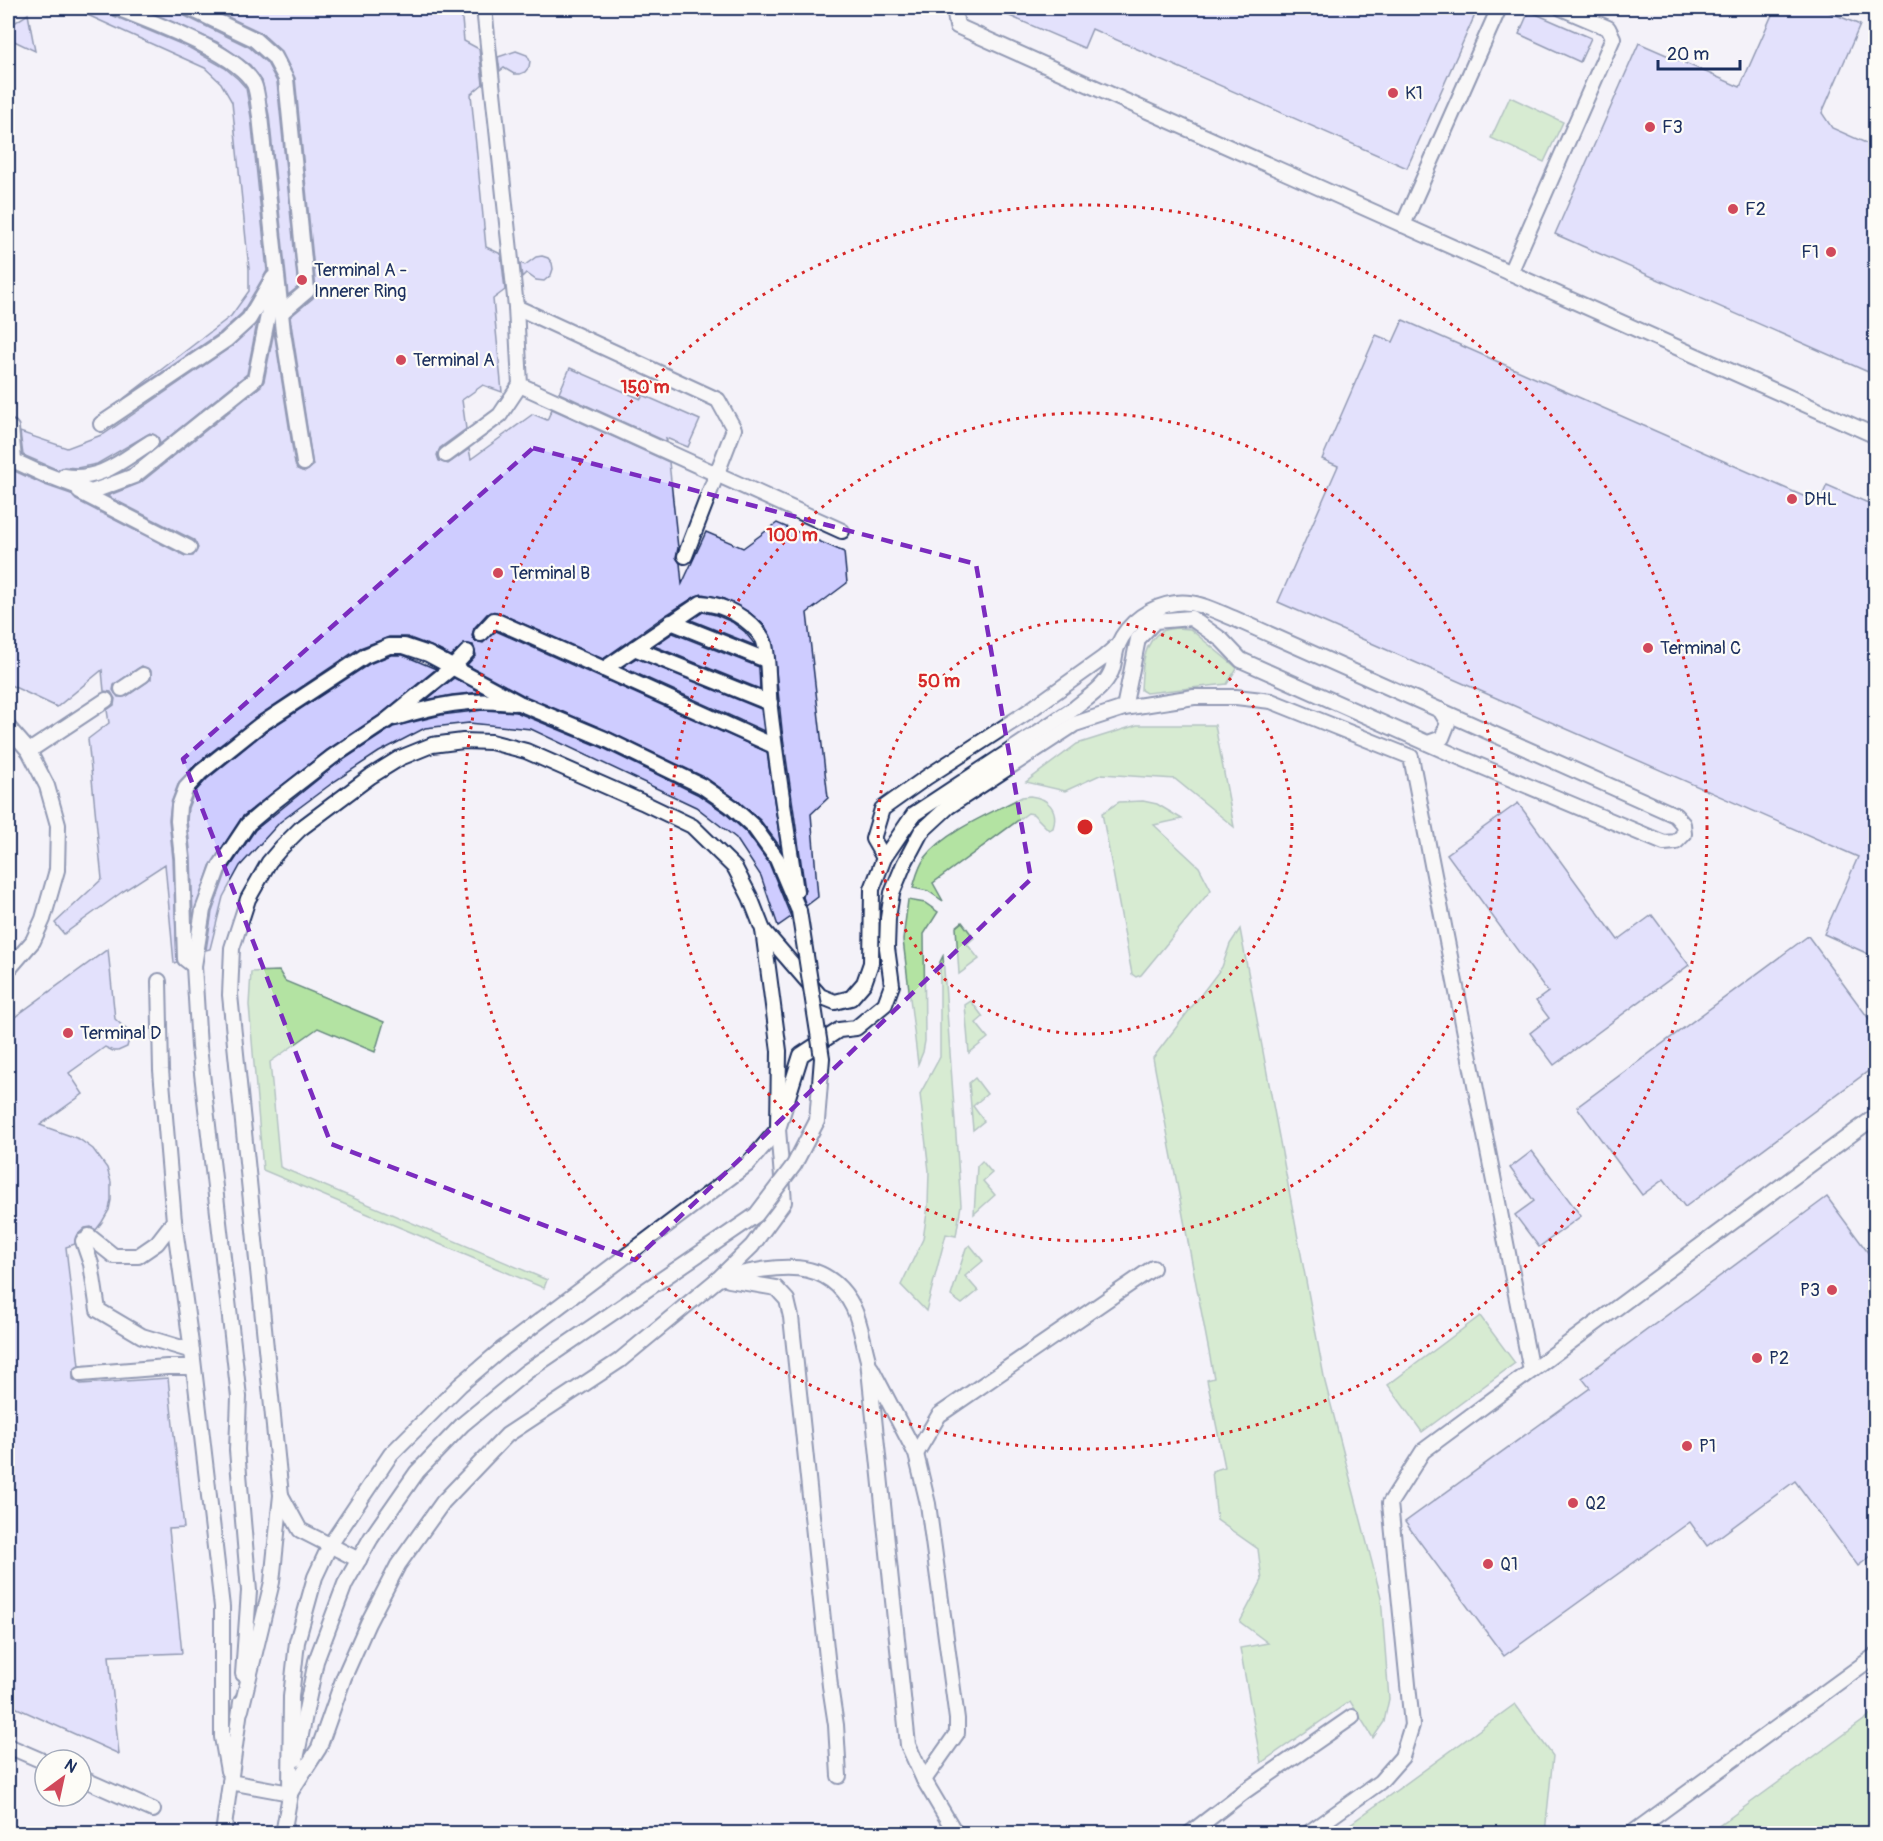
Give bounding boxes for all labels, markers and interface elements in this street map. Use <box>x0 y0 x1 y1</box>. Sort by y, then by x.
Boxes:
scale bar <box>1658 33 1740 71</box>
text: 20 m <box>1667 43 1709 66</box>
place label: K1 <box>1405 82 1423 105</box>
marker: K1 <box>1386 86 1400 100</box>
place label: F3 <box>1662 116 1683 139</box>
marker: F3 <box>1643 120 1657 134</box>
place label: F2 <box>1745 198 1766 221</box>
marker: F2 <box>1726 202 1740 216</box>
place label: F1 <box>1801 241 1819 264</box>
marker: F1 <box>1824 245 1838 259</box>
place label: Terminal A - Innerer Ring <box>314 259 407 303</box>
marker: Terminal A - Innerer Ring <box>295 273 309 287</box>
place label: Terminal A <box>413 349 495 372</box>
marker: Terminal A <box>394 353 408 367</box>
text: 150 m <box>621 376 670 399</box>
place label: DHL <box>1804 488 1837 511</box>
marker: DHL <box>1785 492 1799 506</box>
text: 100 m <box>766 524 818 547</box>
place label: Terminal B <box>510 562 590 585</box>
marker: Terminal B <box>491 566 505 580</box>
place label: Terminal C <box>1660 637 1741 660</box>
marker: Terminal C <box>1641 641 1655 655</box>
text: 50 m <box>918 670 960 693</box>
centre of rings <box>1075 817 1095 837</box>
place label: Terminal D <box>80 1022 161 1045</box>
marker: Terminal D <box>61 1026 75 1040</box>
place label: P3 <box>1800 1279 1820 1302</box>
marker: P3 <box>1825 1283 1839 1297</box>
place label: P2 <box>1769 1347 1789 1370</box>
marker: P2 <box>1750 1351 1764 1365</box>
place label: P1 <box>1699 1435 1716 1458</box>
marker: P1 <box>1680 1439 1694 1453</box>
place label: Q2 <box>1585 1492 1606 1515</box>
marker: Q2 <box>1566 1496 1580 1510</box>
place label: Q1 <box>1500 1553 1518 1576</box>
marker: Q1 <box>1481 1557 1495 1571</box>
north arrow <box>33 1748 93 1808</box>
text: N <box>61 1755 81 1778</box>

